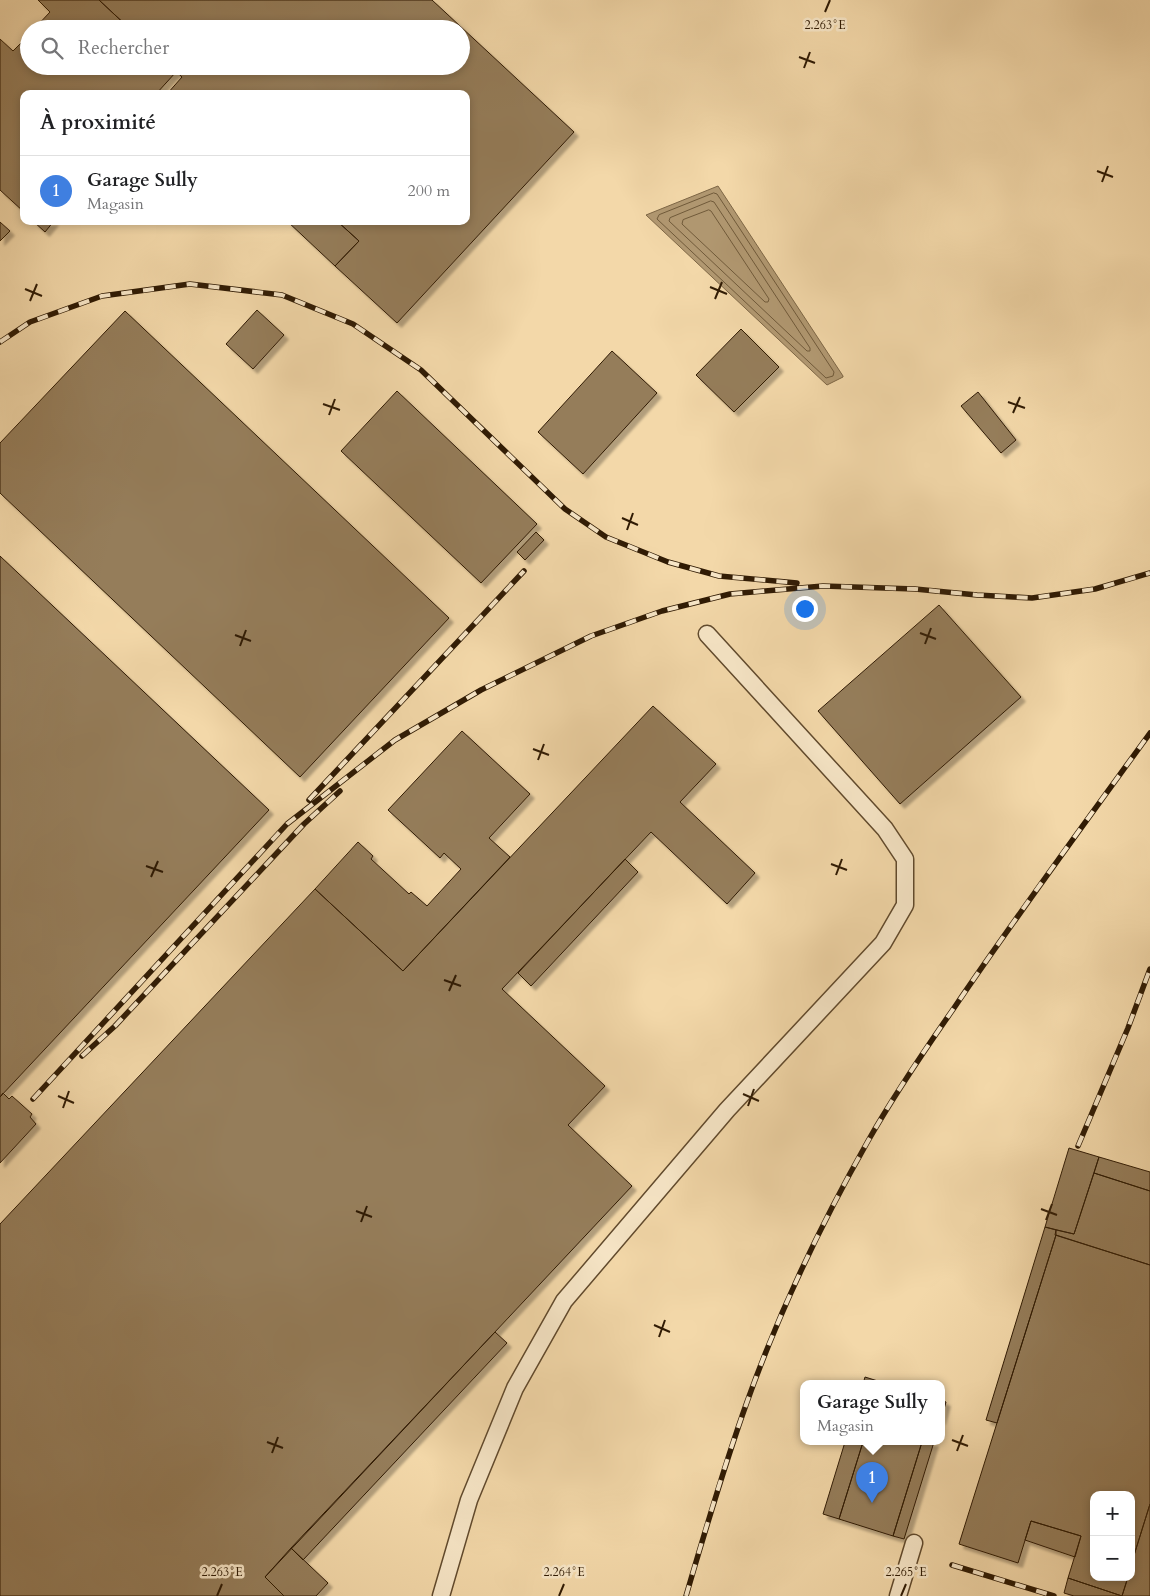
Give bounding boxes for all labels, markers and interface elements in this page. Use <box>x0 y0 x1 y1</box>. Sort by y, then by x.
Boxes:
text: 2.263°E <box>804 17 846 33</box>
search box <box>20 20 470 75</box>
icon: search <box>38 34 66 62</box>
text: Rechercher <box>78 35 169 61</box>
text: À proximité <box>40 108 156 137</box>
text: Garage Sully <box>87 167 198 193</box>
text: 1 <box>52 180 60 202</box>
text: 200 m <box>408 180 450 202</box>
text: Magasin <box>87 193 144 215</box>
your location <box>792 596 818 622</box>
popup <box>800 1380 945 1445</box>
text: Garage Sully <box>817 1389 928 1415</box>
text: Magasin <box>817 1415 874 1437</box>
pin: 1 <box>856 1462 888 1503</box>
map controls <box>1090 1491 1135 1581</box>
button: + <box>1090 1491 1135 1536</box>
button: − <box>1090 1536 1135 1581</box>
text: 2.263°E <box>201 1564 243 1580</box>
text: 2.264°E <box>543 1564 585 1580</box>
text: 2.265°E <box>885 1564 927 1580</box>

